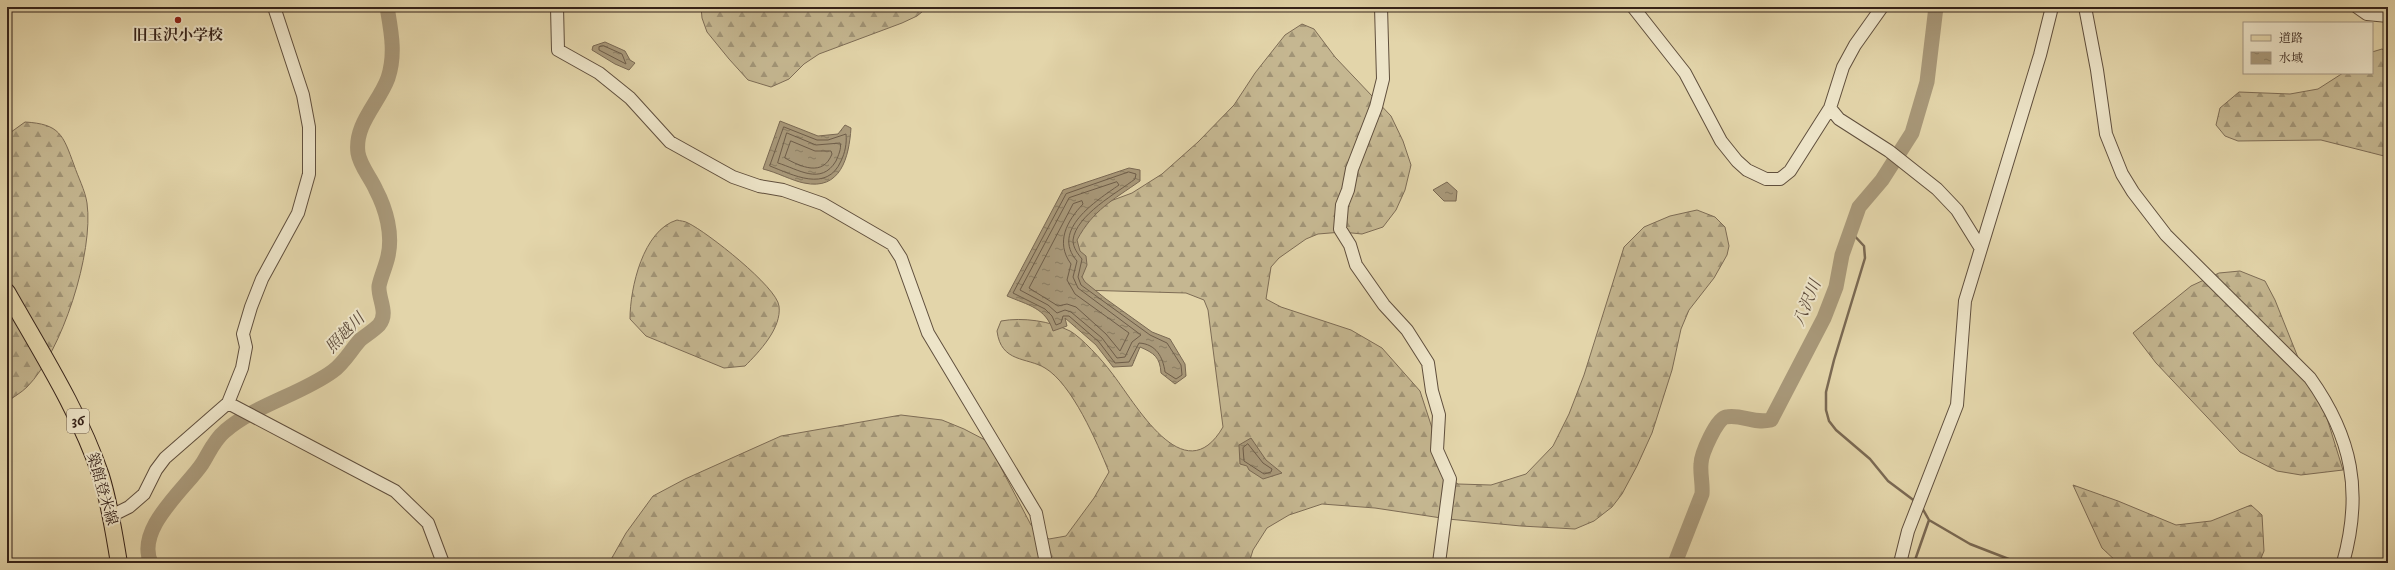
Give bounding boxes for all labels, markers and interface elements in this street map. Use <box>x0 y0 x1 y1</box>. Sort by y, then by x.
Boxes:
marker: 旧玉沢小学校 <box>173 15 183 25</box>
legend <box>2243 22 2373 74</box>
place label: 旧玉沢小学校 <box>133 26 223 45</box>
text: 道路 <box>2279 31 2303 46</box>
text: 水域 <box>2279 51 2303 66</box>
water label: 八沢川 <box>1789 275 1826 329</box>
water label: 照越川 <box>321 307 370 357</box>
road number: 36 <box>67 409 89 433</box>
street label: 築館登米線 <box>83 450 121 528</box>

